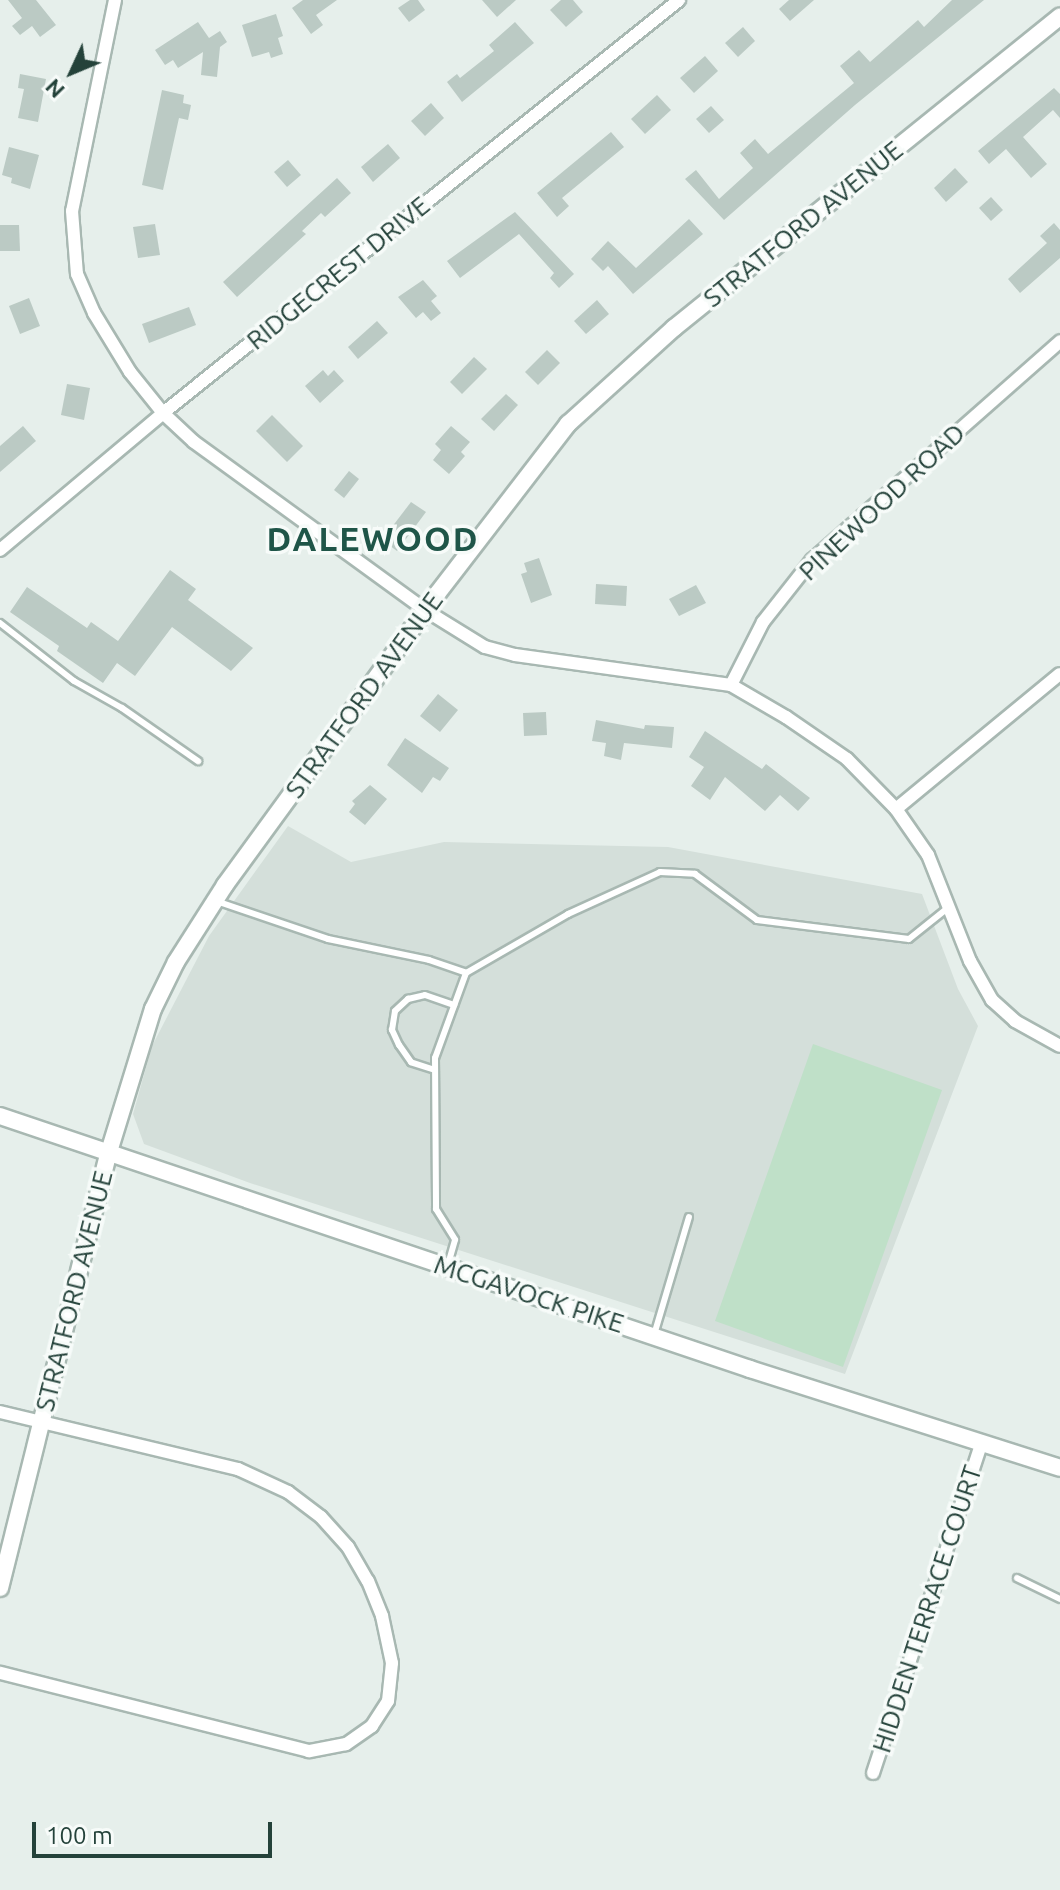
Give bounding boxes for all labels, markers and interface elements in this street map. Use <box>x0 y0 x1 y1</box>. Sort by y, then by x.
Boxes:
north arrow <box>32 32 112 112</box>
text: N <box>40 74 69 104</box>
street label: STRATFORD AVENUE <box>697 134 909 314</box>
street label: RIDGECREST DRIVE <box>240 190 436 356</box>
street label: PINEWOOD ROAD <box>793 417 971 587</box>
district label: DALEWOOD <box>267 519 479 559</box>
street label: STRATFORD AVENUE <box>279 586 449 804</box>
street label: STRATFORD AVENUE <box>29 1167 119 1415</box>
street label: MCGAVOCK PIKE <box>430 1249 628 1339</box>
street label: HIDDEN TERRACE COURT <box>866 1461 988 1757</box>
scale bar <box>36 1806 276 1856</box>
text: 100 m <box>46 1822 113 1849</box>

